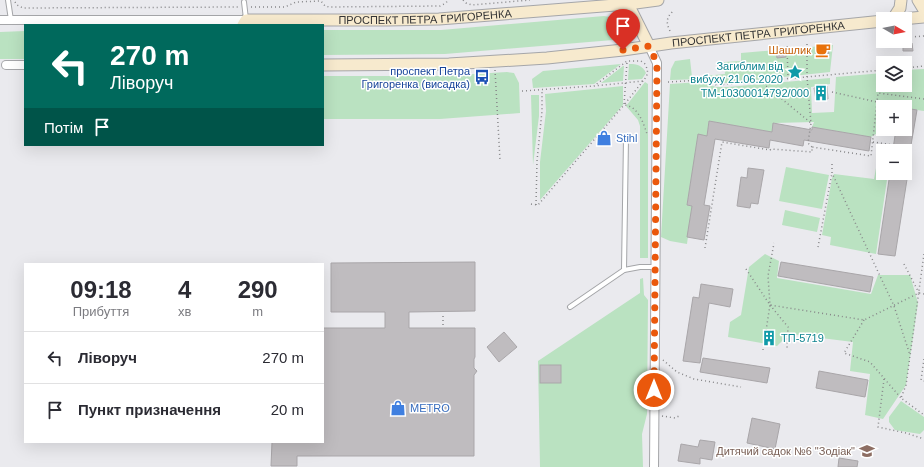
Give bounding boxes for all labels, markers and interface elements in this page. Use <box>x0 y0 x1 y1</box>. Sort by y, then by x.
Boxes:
street label: ПРОСПЕКТ ПЕТРА ГРИГОРЕНКА <box>338 7 513 26</box>
pin <box>606 9 640 50</box>
north arrow <box>876 12 912 48</box>
map controls <box>876 12 912 180</box>
icon: arrive <box>612 15 634 37</box>
street label: ПРОСПЕКТ ПЕТРА ГРИГОРЕНКА <box>671 19 846 49</box>
icon: left <box>44 40 96 92</box>
text: 270 m <box>110 40 189 71</box>
cafe icon: Шашлик <box>814 41 832 59</box>
place label: Шашлик <box>769 44 811 56</box>
button: layers <box>876 56 912 92</box>
place label: Загиблим від вибуху 21.06.2020 <box>690 60 784 85</box>
place icon: Загиблим від вибуху 21.06.2020 <box>786 63 804 81</box>
place label: проспект Петра Григоренка (висадка) <box>361 65 471 90</box>
bus stop icon: проспект Петра Григоренка (висадка) <box>473 68 491 86</box>
text: Ліворуч <box>110 73 173 93</box>
building icon: ТМ-10300014792/000 <box>812 84 830 102</box>
place label: ТМ-10300014792/000 <box>701 87 809 99</box>
button: + <box>876 100 912 136</box>
icon: arrive <box>91 116 113 138</box>
text: Потім <box>44 119 83 136</box>
shop icon: Stihl <box>595 129 613 147</box>
place label: Stihl <box>616 132 637 144</box>
button: − <box>876 144 912 180</box>
text: 09:18 <box>70 276 132 303</box>
text: 4 <box>178 276 191 303</box>
text: 290 <box>238 276 278 303</box>
text: Прибуття <box>73 304 129 319</box>
text: хв <box>178 304 191 319</box>
text: m <box>252 304 263 319</box>
building icon: ТП-5719 <box>760 329 778 347</box>
place label: ТП-5719 <box>781 332 824 344</box>
icon: left <box>44 347 66 369</box>
text: Ліворуч <box>78 349 137 366</box>
text: 270 m <box>262 349 304 366</box>
position arrow <box>633 369 675 411</box>
icon: arrive <box>44 399 66 421</box>
shop icon: METRO <box>389 399 407 417</box>
text: Пункт призначення <box>78 401 221 418</box>
text: 20 m <box>271 401 304 418</box>
place label: METRO <box>410 402 450 414</box>
school or university icon: Дитячий садок №6 "Зодіак" <box>858 442 876 460</box>
place label: Дитячий садок №6 "Зодіак" <box>716 445 855 457</box>

